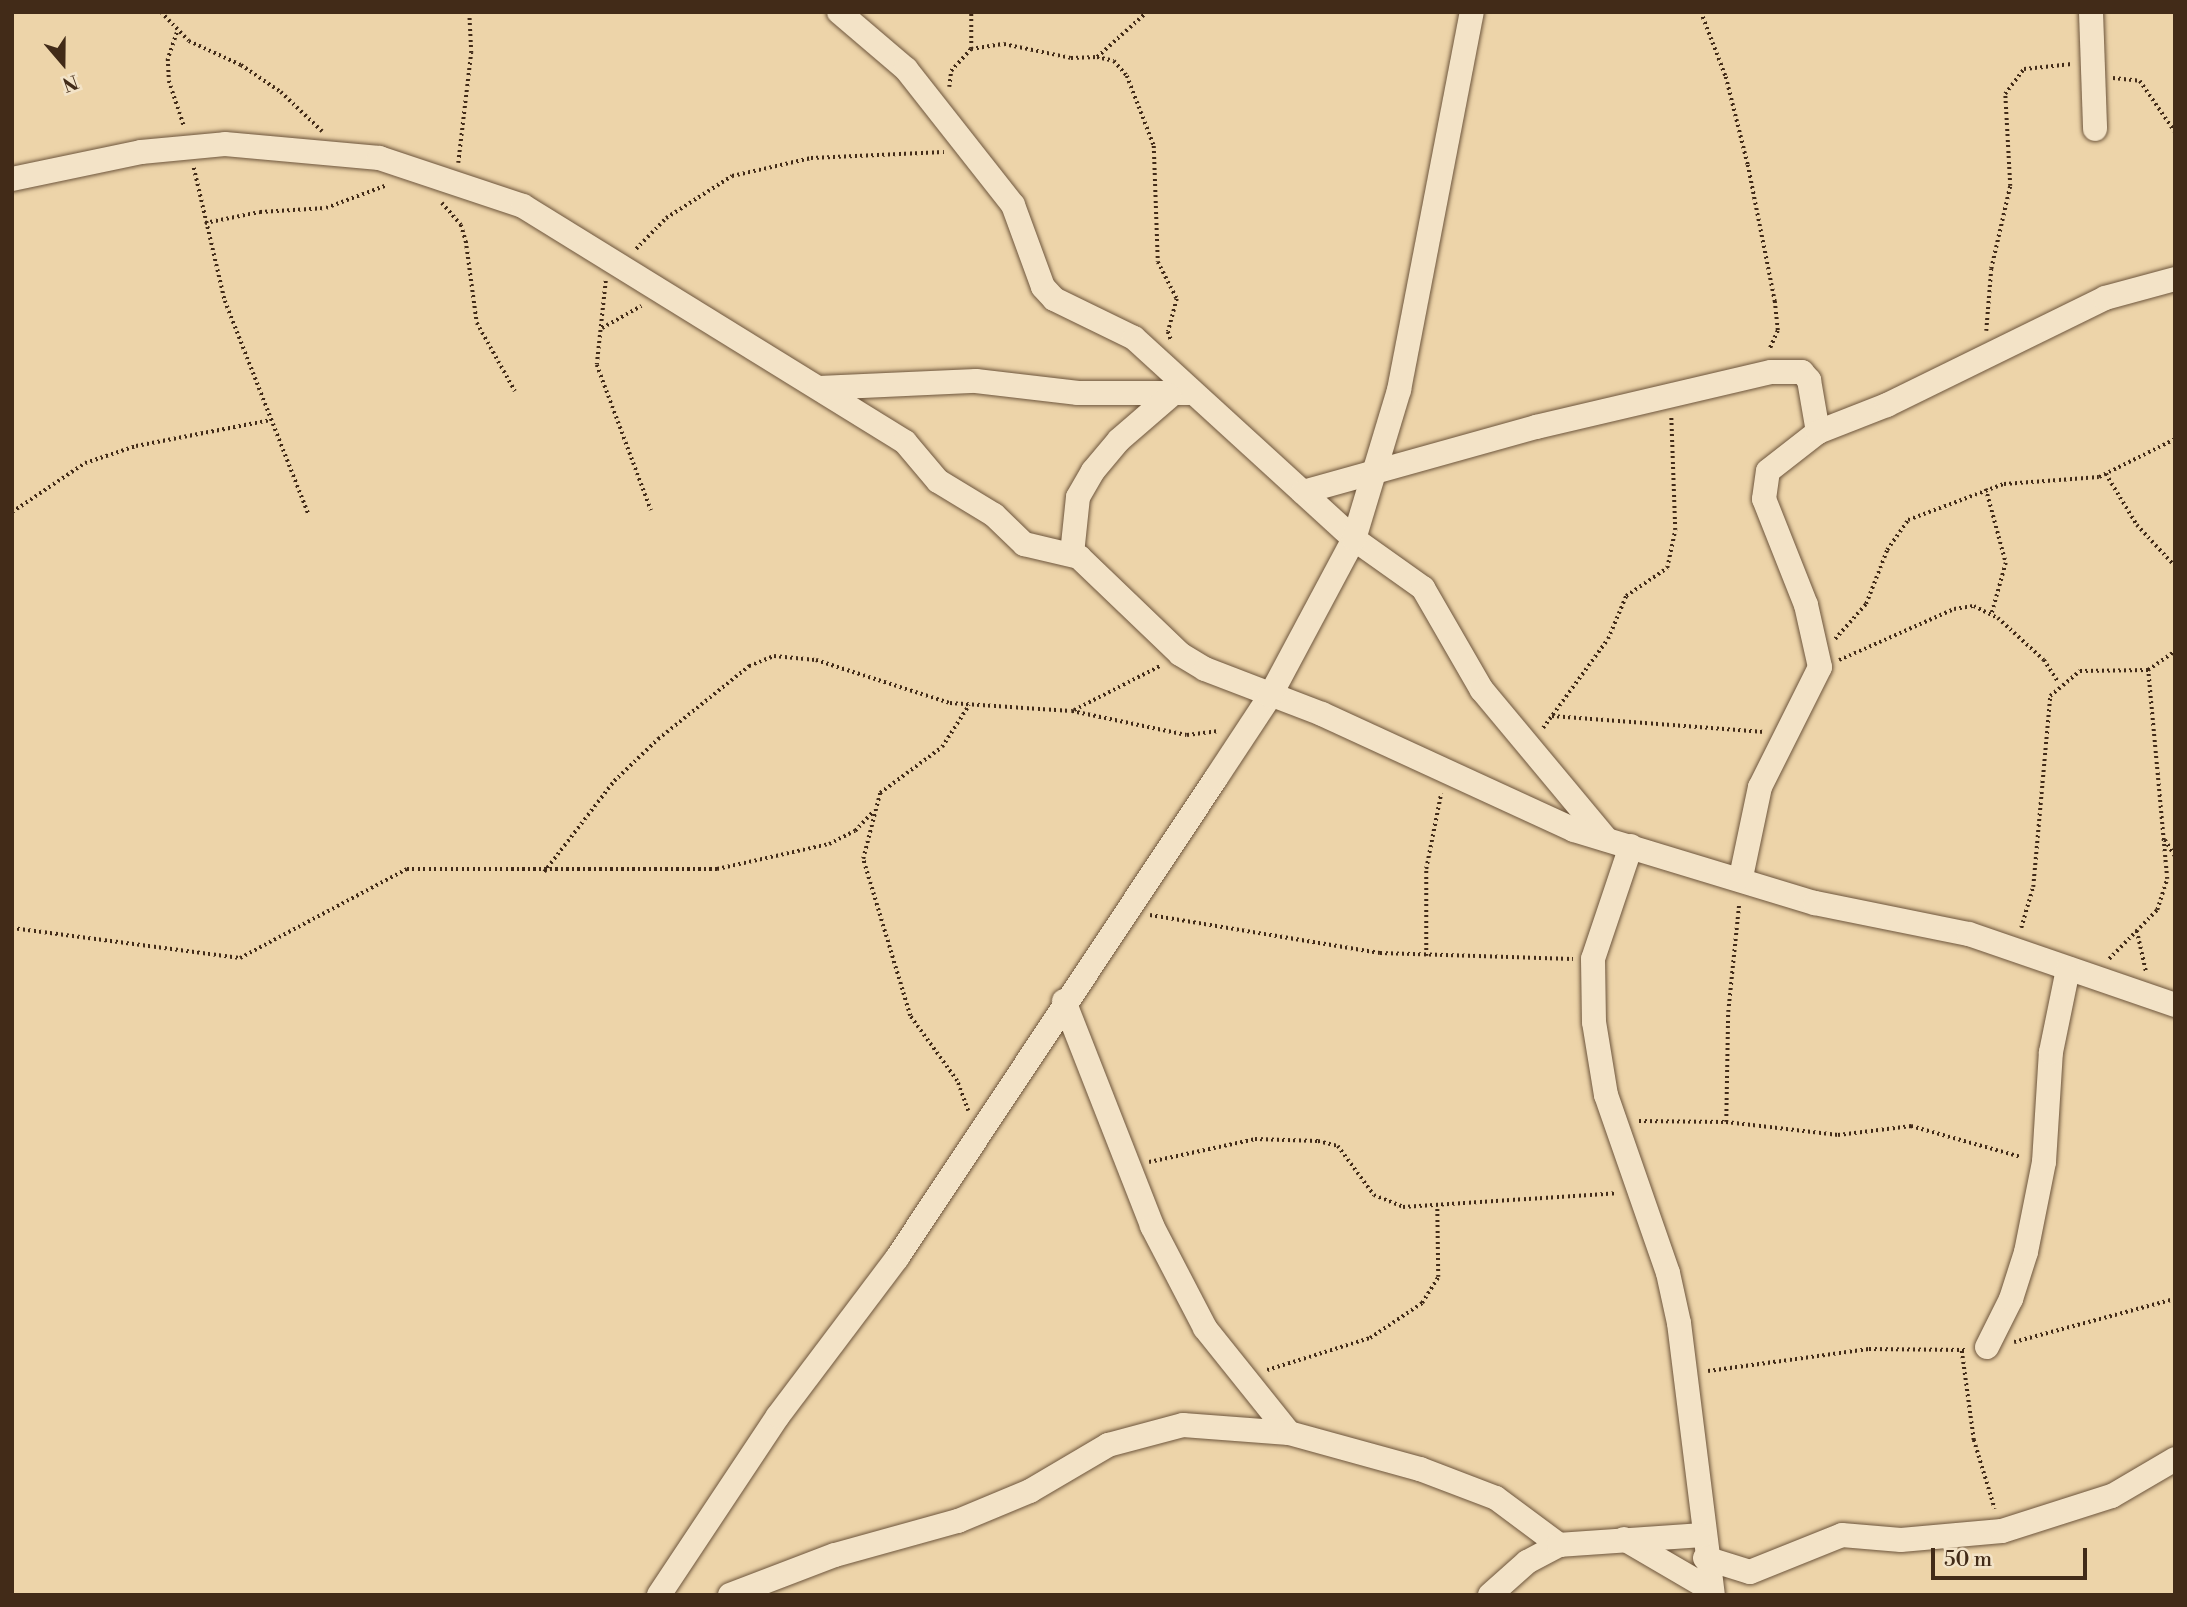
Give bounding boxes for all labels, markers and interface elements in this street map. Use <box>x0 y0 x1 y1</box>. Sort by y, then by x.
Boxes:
north arrow <box>28 28 98 98</box>
text: N <box>59 69 81 97</box>
scale bar <box>1935 1534 2091 1578</box>
text: 50 m <box>1944 1547 1992 1573</box>

